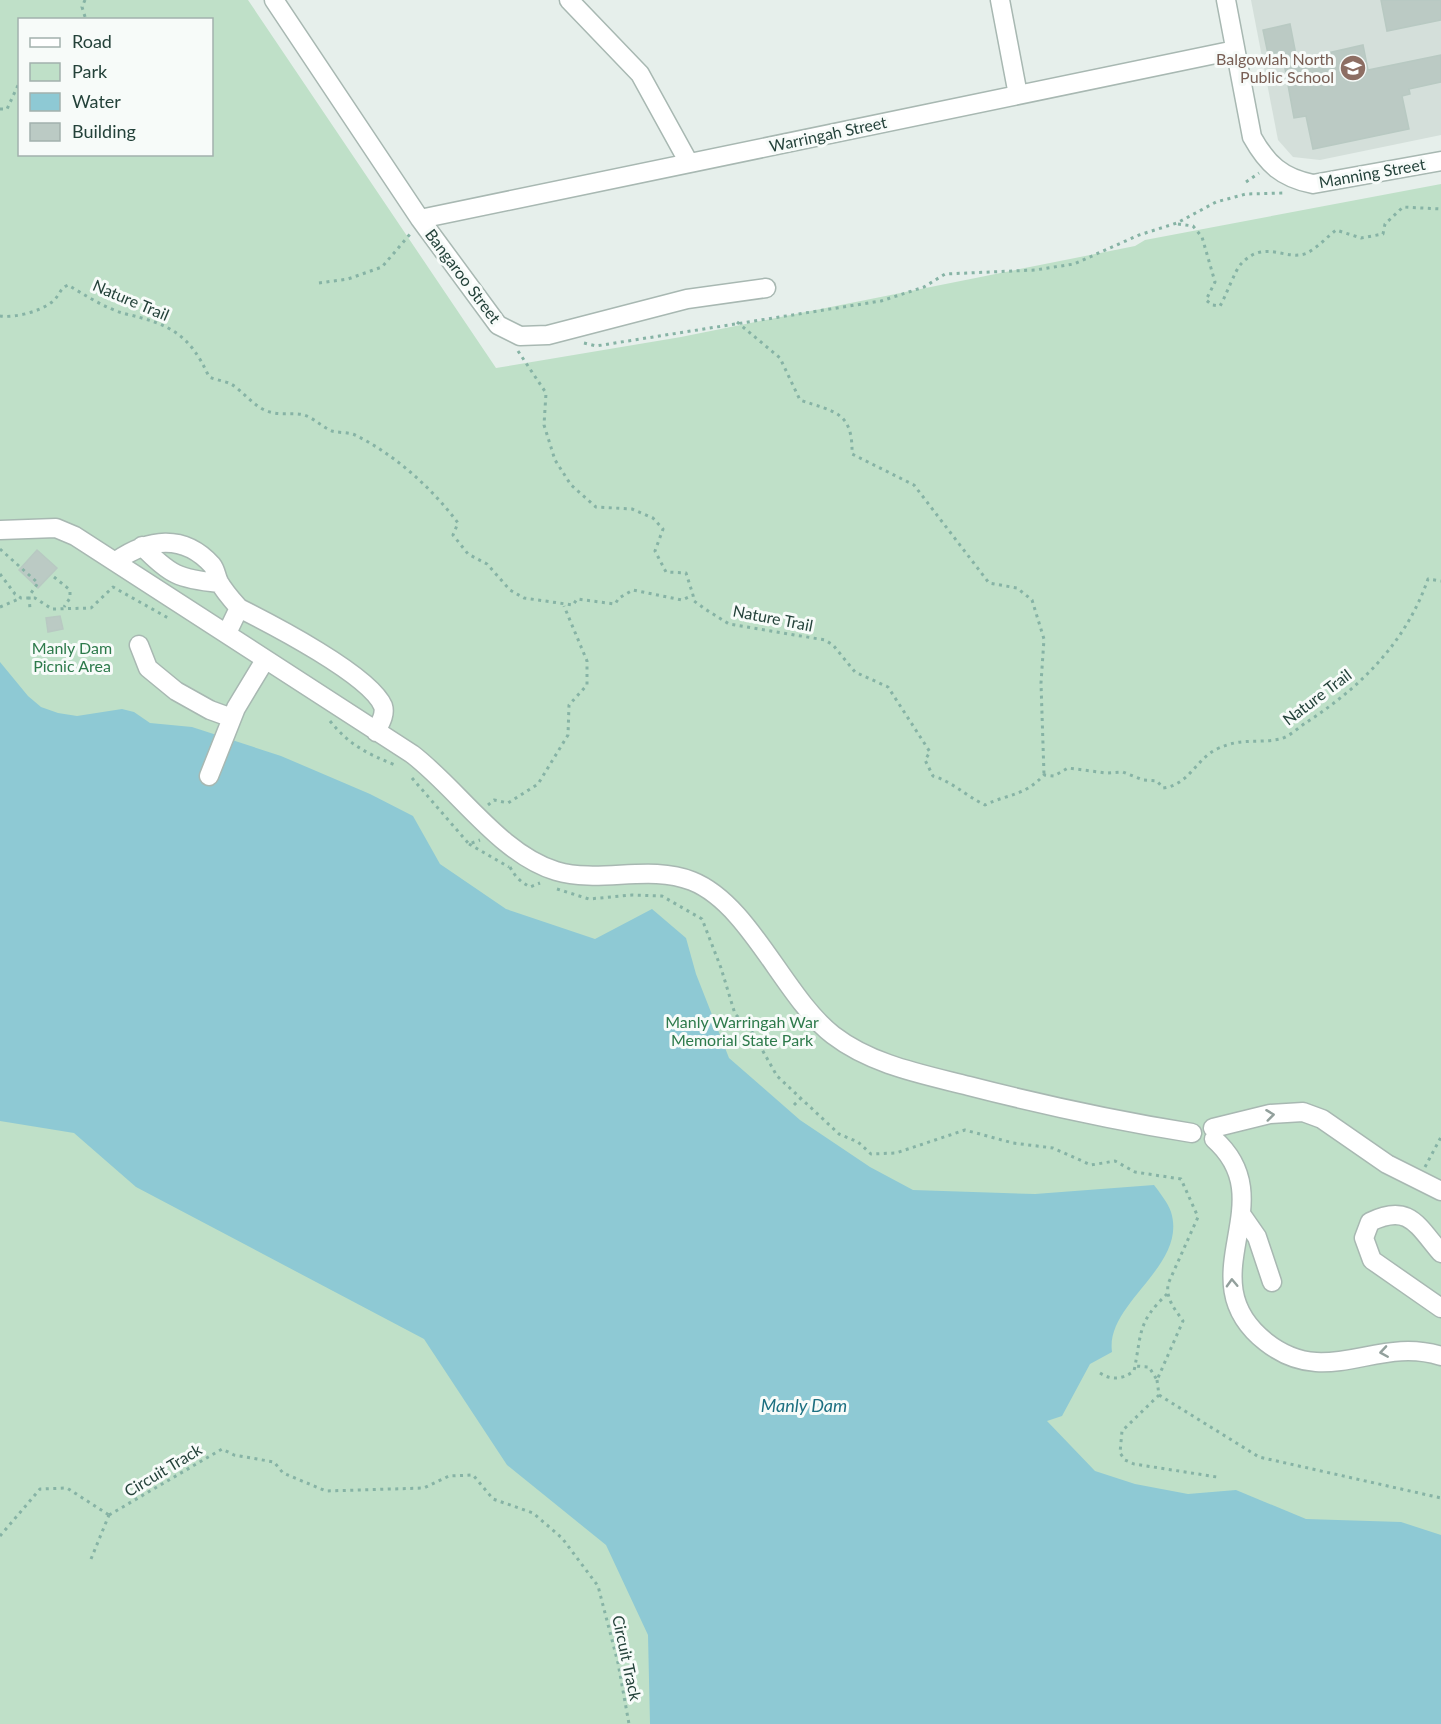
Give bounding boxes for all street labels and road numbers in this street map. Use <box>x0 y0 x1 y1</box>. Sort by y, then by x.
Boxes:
street label: Warringah Street <box>767 112 889 155</box>
street label: Manning Street <box>1317 154 1427 191</box>
street label: Bangaroo Street <box>422 225 505 327</box>
street label: Nature Trail <box>90 275 172 324</box>
street label: Nature Trail <box>732 600 815 635</box>
street label: Nature Trail <box>1279 665 1355 729</box>
street label: Circuit Track <box>121 1439 206 1500</box>
street label: Circuit Track <box>609 1613 646 1703</box>

